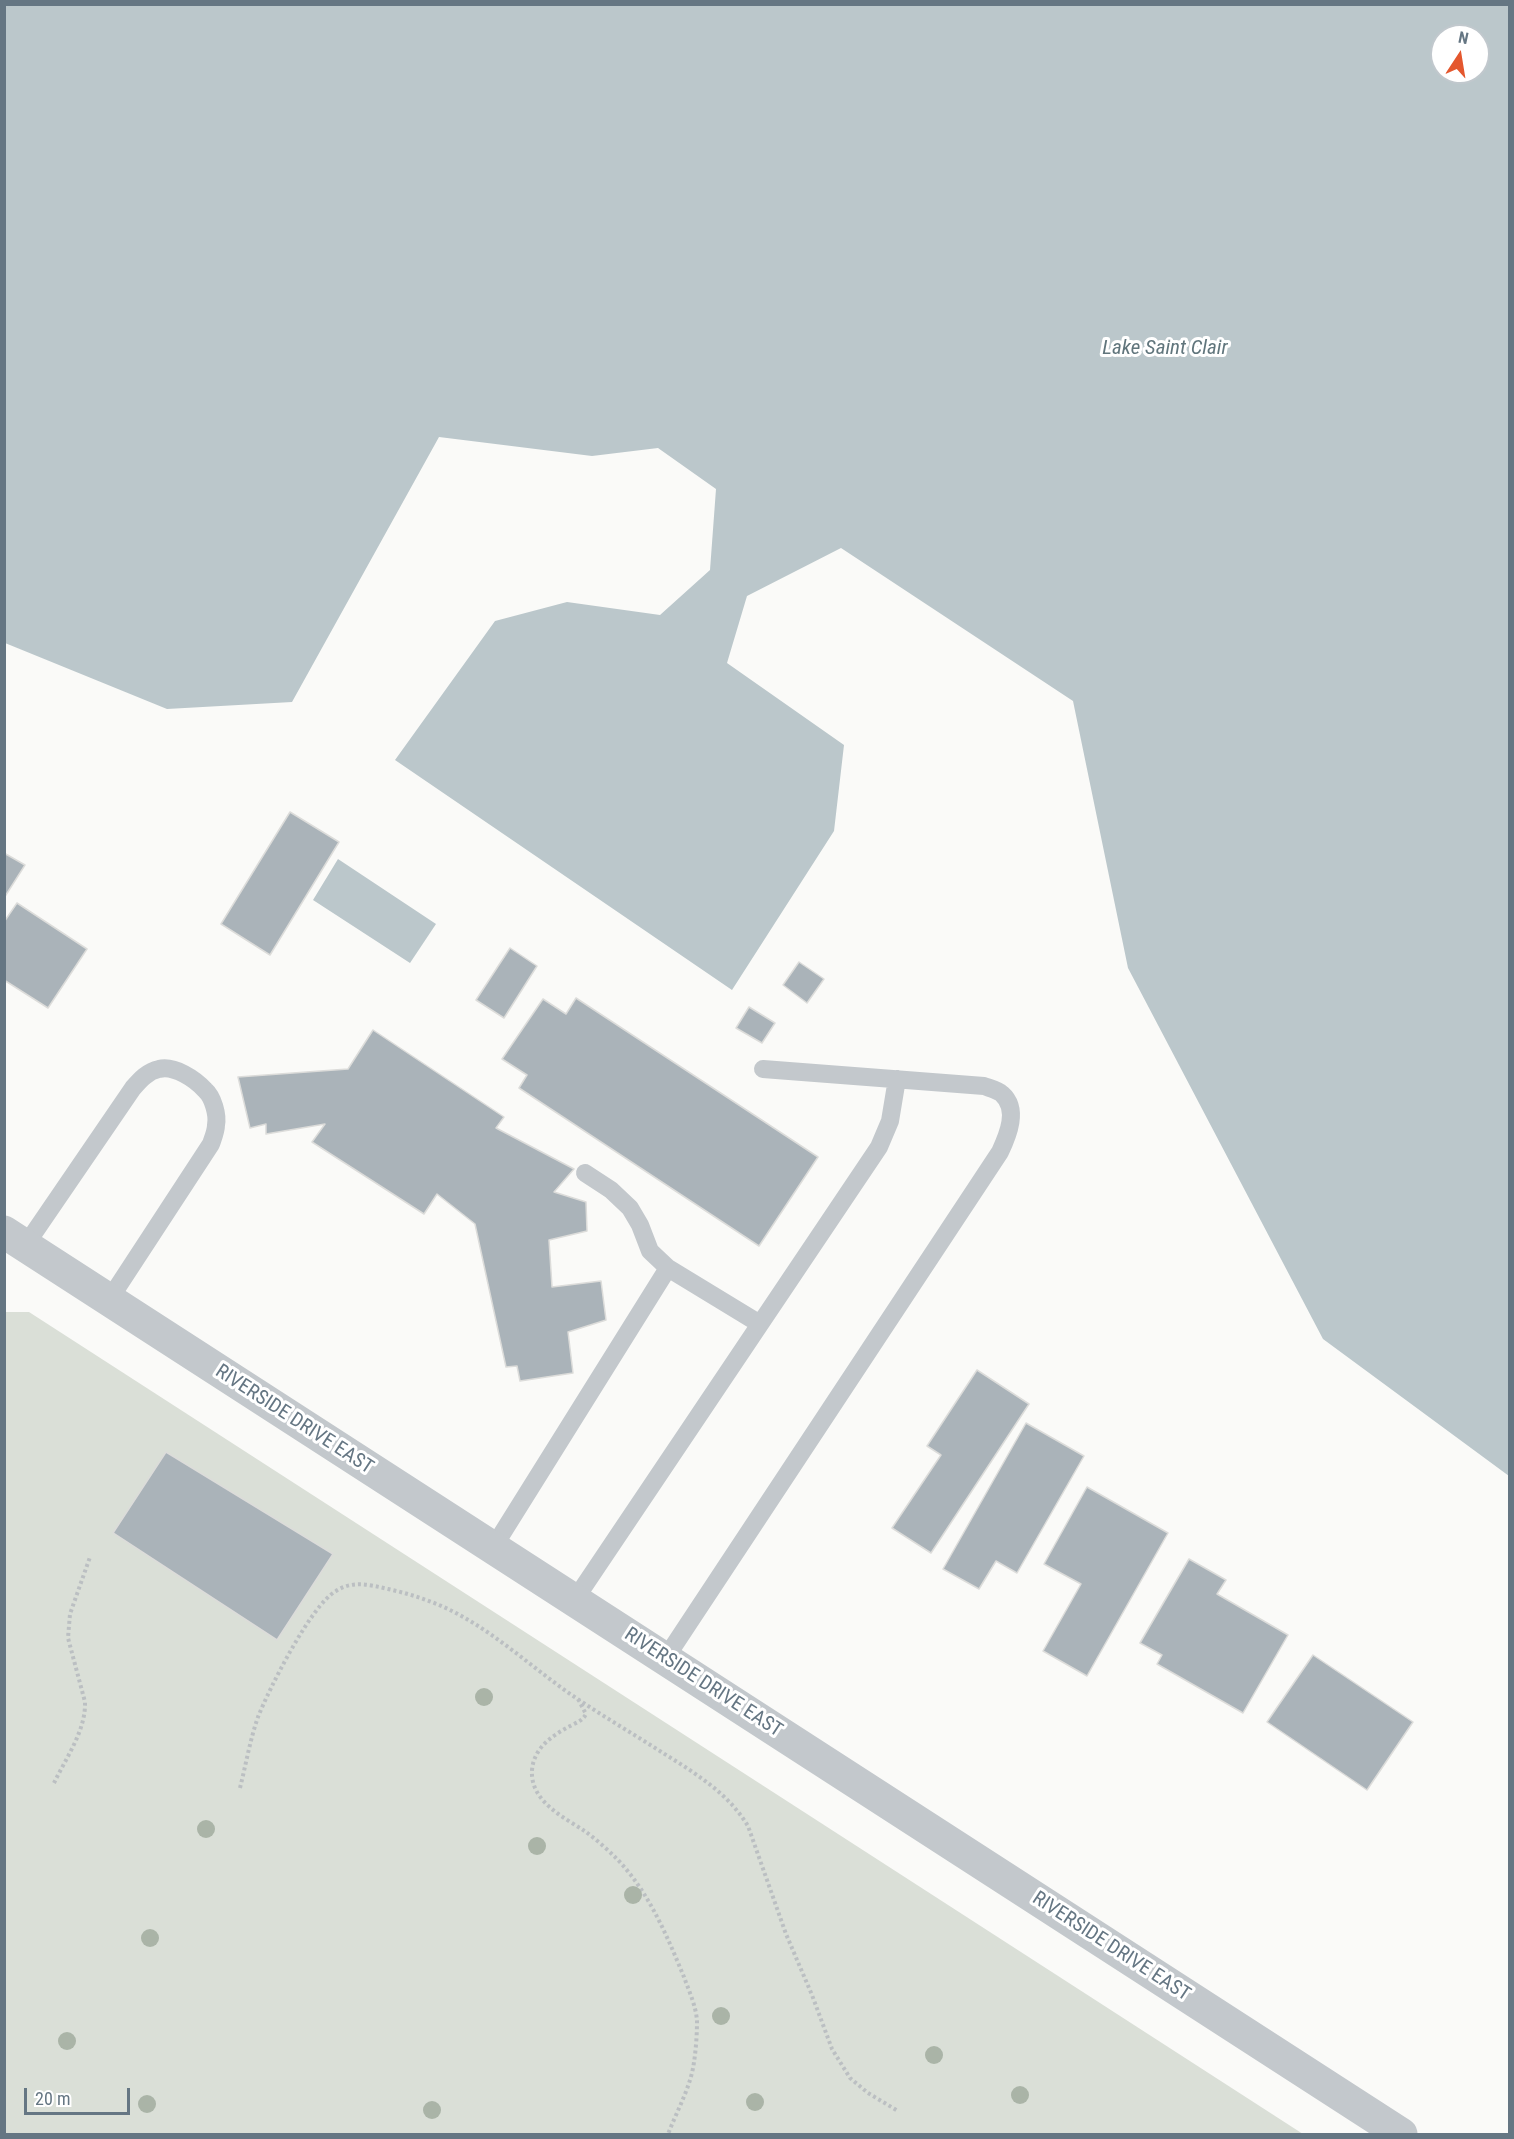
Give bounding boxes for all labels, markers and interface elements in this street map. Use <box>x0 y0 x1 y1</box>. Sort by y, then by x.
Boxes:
north arrow <box>1430 24 1490 84</box>
text: N <box>1457 28 1470 48</box>
water label: Lake Saint Clair <box>1102 336 1228 362</box>
street label: RIVERSIDE DRIVE EAST <box>210 1360 378 1480</box>
street label: RIVERSIDE DRIVE EAST <box>619 1623 787 1743</box>
street label: RIVERSIDE DRIVE EAST <box>1027 1887 1195 2007</box>
scale bar <box>27 2076 134 2114</box>
text: 20 m <box>35 2088 70 2109</box>

